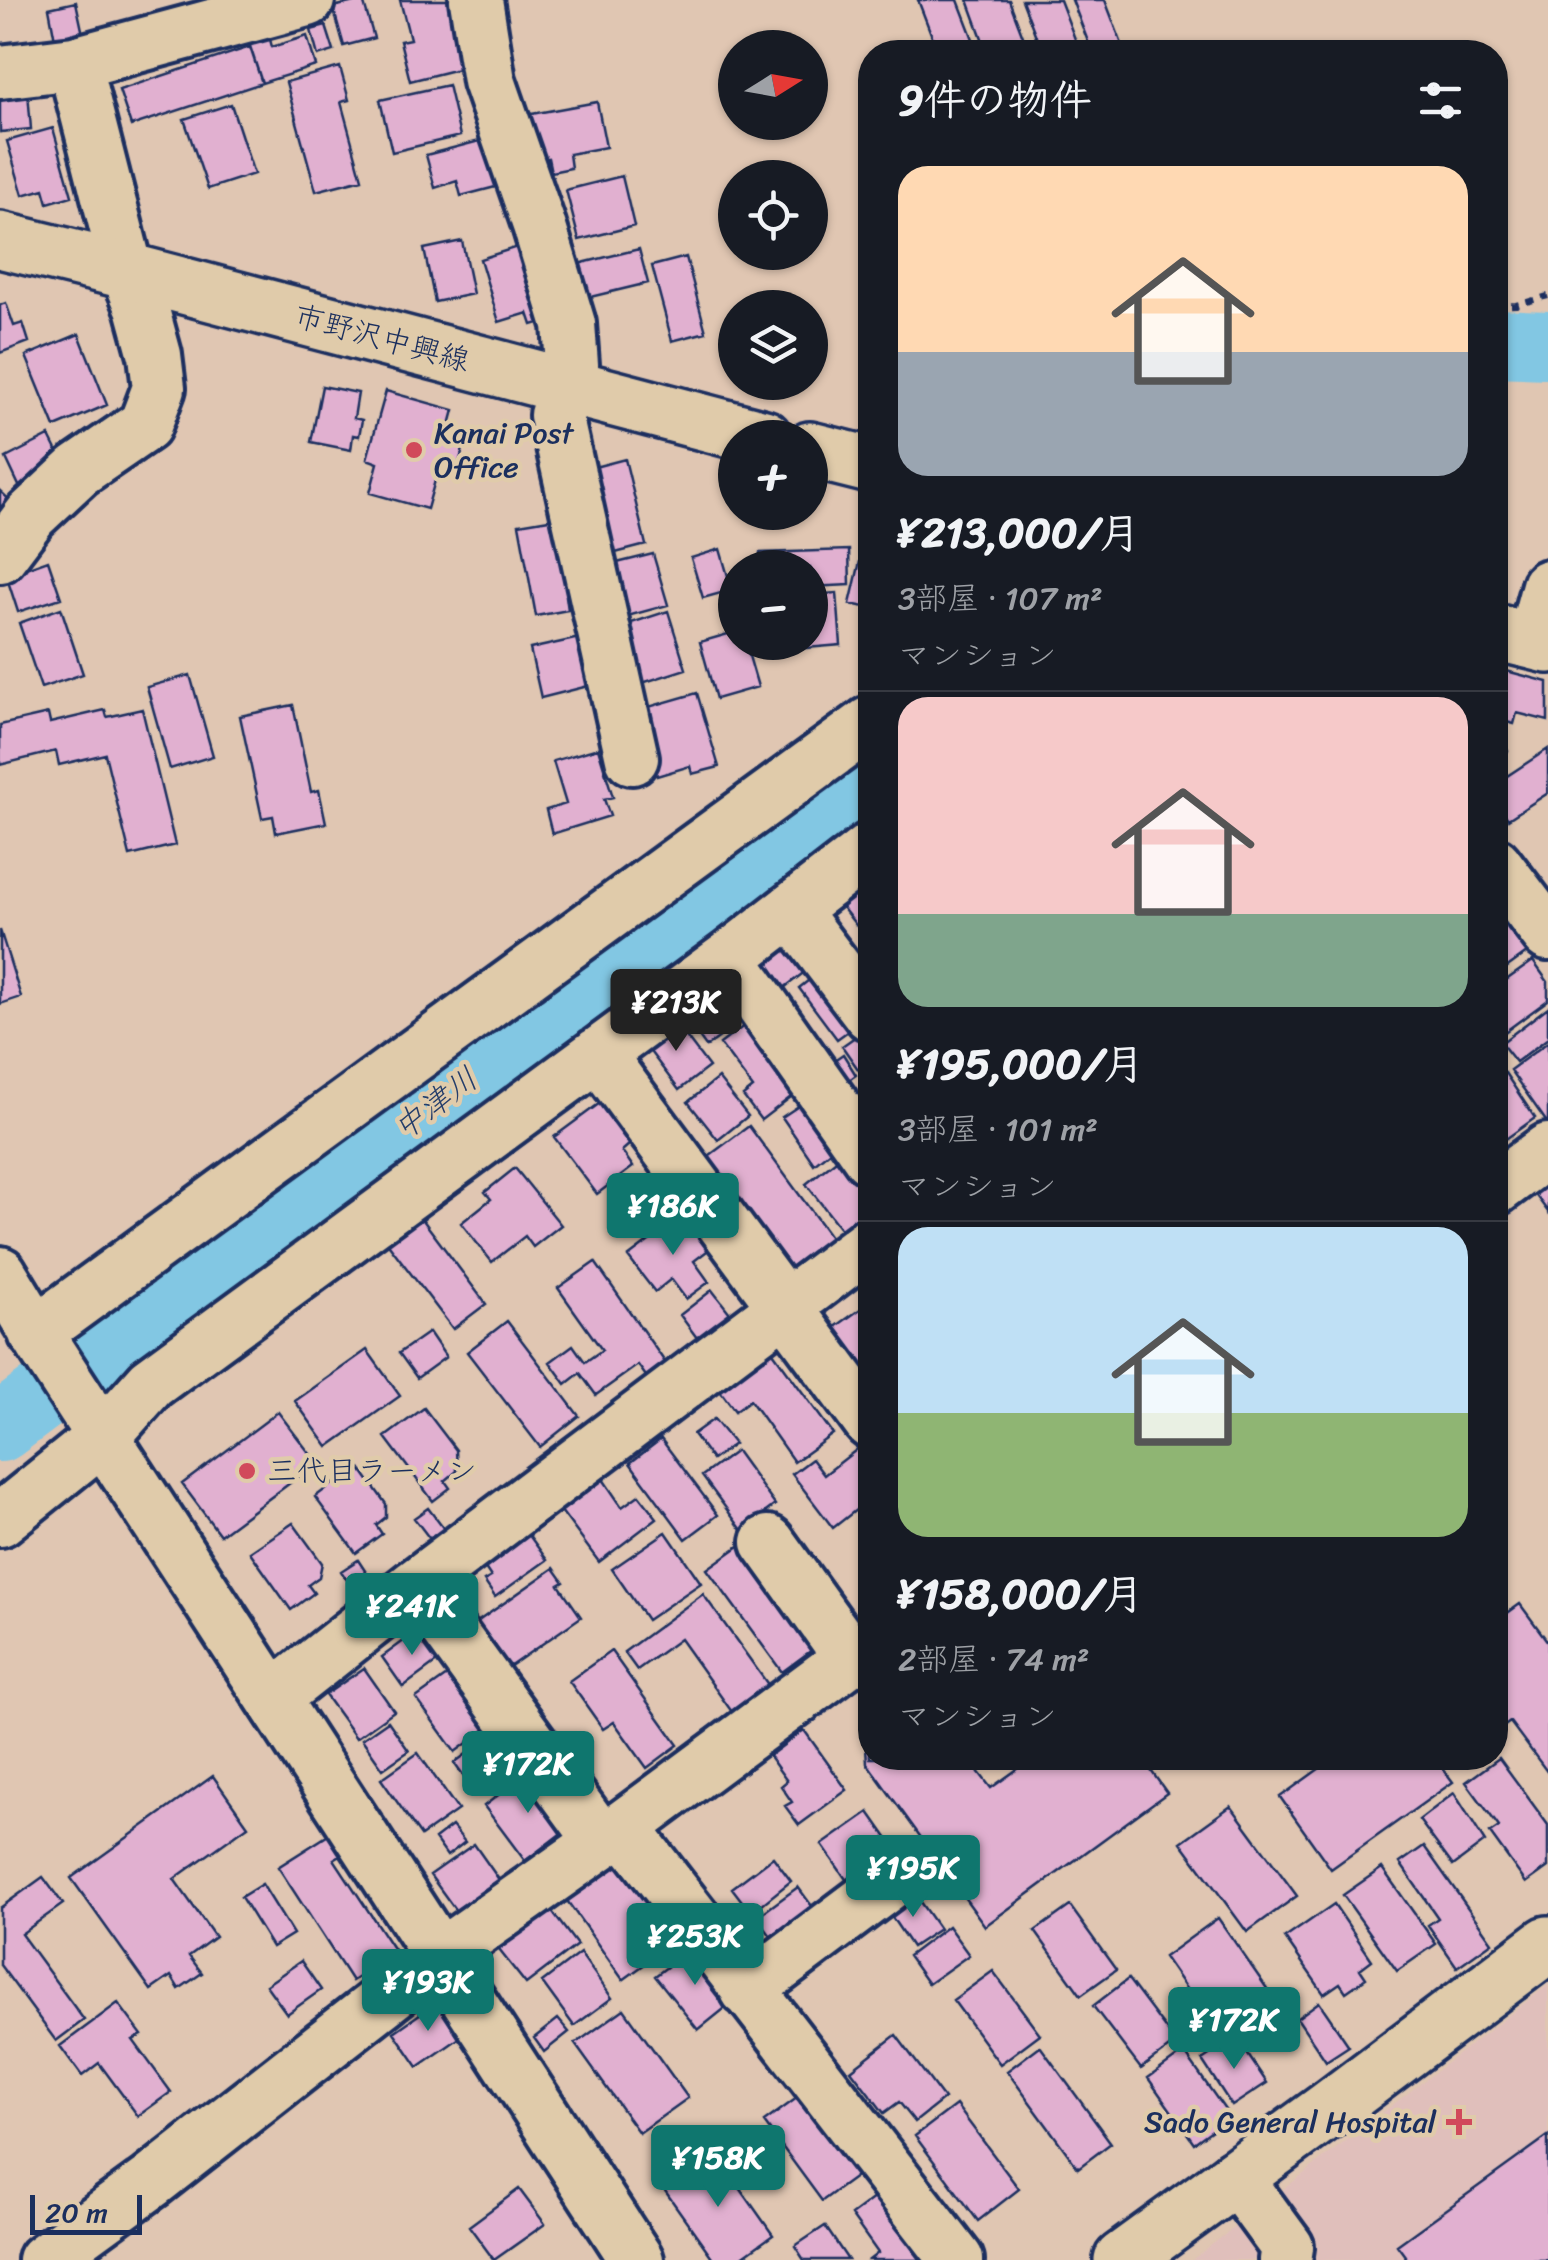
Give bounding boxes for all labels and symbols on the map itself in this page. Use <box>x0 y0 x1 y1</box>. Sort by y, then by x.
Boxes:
north arrow <box>718 30 828 140</box>
street label: 市野沢中興線 <box>288 289 476 387</box>
place label: Kanai Post Office <box>434 406 575 494</box>
marker: Kanai Post Office <box>403 439 425 461</box>
pin: ¥213K <box>606 969 746 1054</box>
water label: 中津川 <box>380 1052 491 1155</box>
pin: ¥186K <box>603 1173 743 1258</box>
place label: 三代目ラーメン <box>267 1444 477 1498</box>
marker: 三代目ラーメン <box>236 1460 258 1482</box>
pin: ¥241K <box>342 1573 482 1658</box>
pin: ¥172K <box>458 1731 598 1816</box>
pin: ¥195K <box>843 1835 983 1920</box>
pin: ¥253K <box>625 1903 765 1988</box>
pin: ¥193K <box>358 1949 498 2034</box>
pin: ¥172K <box>1164 1987 1304 2072</box>
place label: Sado General Hospital <box>1144 2095 1437 2149</box>
marker: Sado General Hospital <box>1446 2109 1472 2135</box>
pin: ¥158K <box>648 2125 788 2210</box>
scale bar <box>30 2190 142 2234</box>

